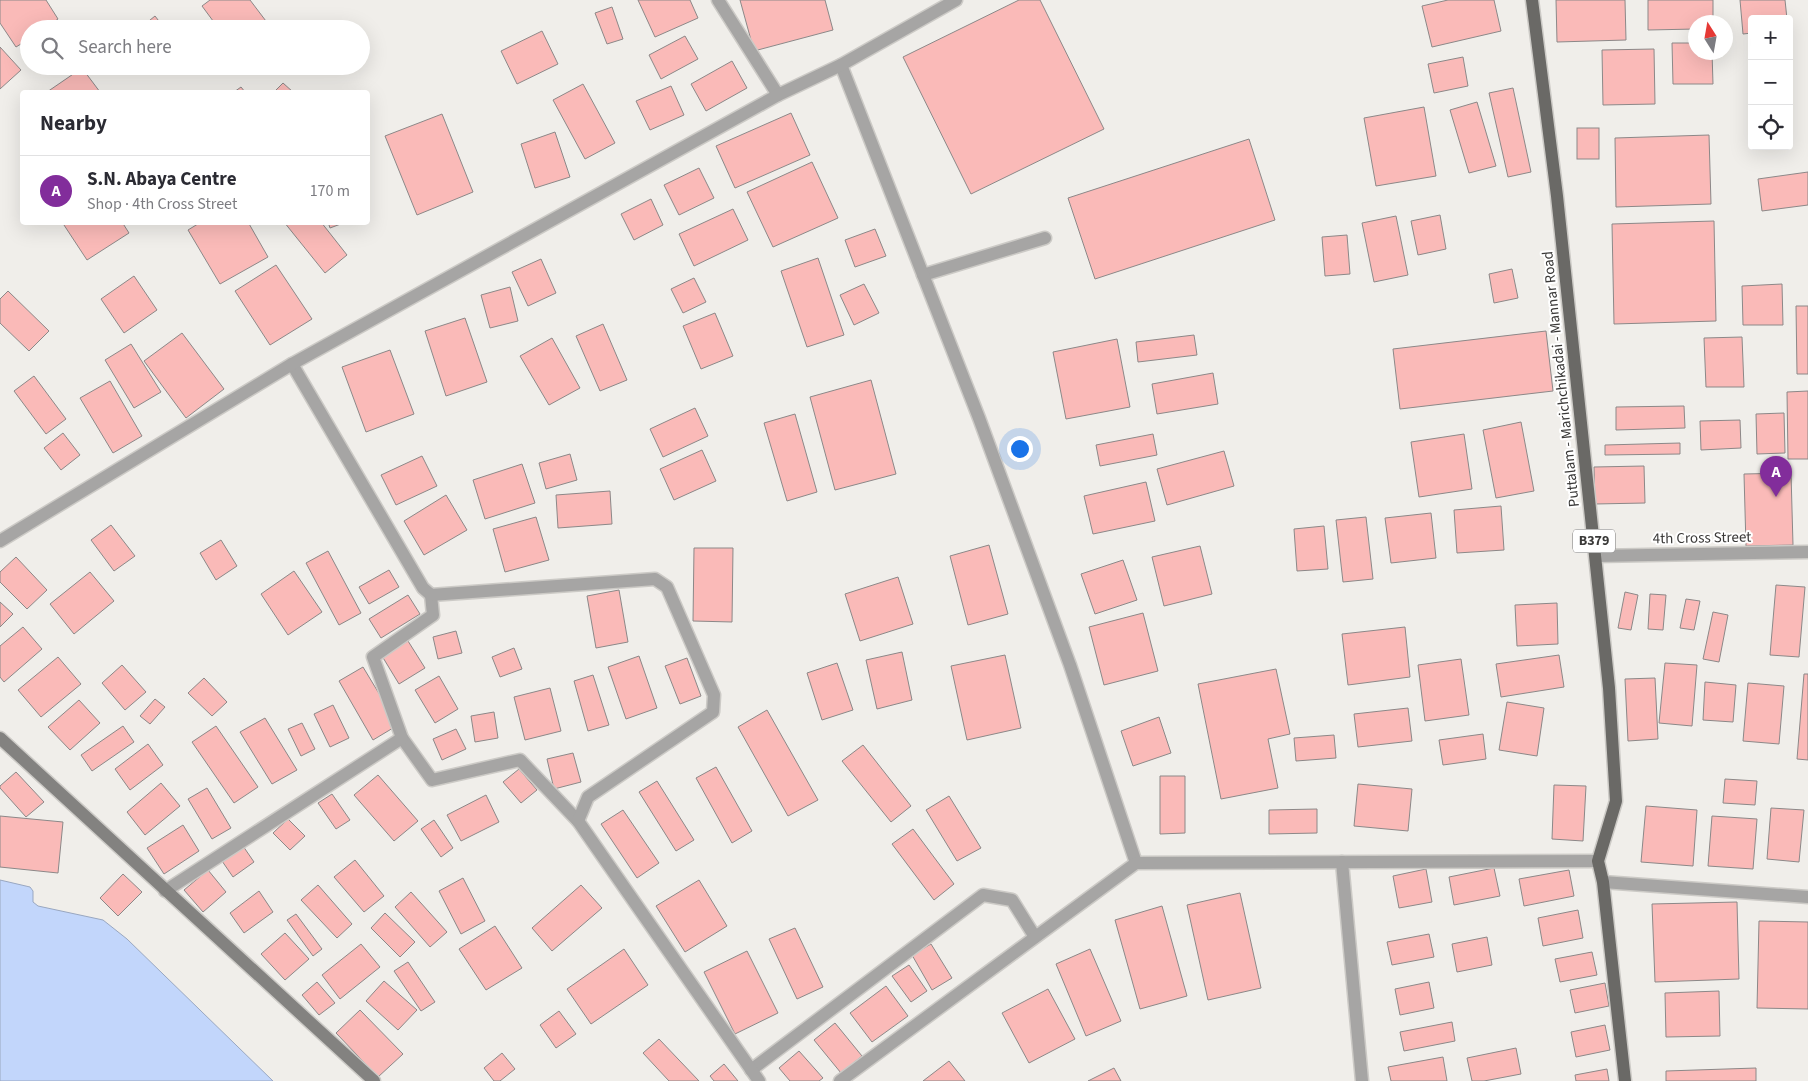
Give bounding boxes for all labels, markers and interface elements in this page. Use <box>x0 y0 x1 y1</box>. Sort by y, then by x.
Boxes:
north arrow <box>1688 15 1733 60</box>
map controls <box>1748 15 1793 150</box>
button: + <box>1748 15 1793 60</box>
search box <box>20 20 370 75</box>
icon: search <box>38 34 66 62</box>
text: Search here <box>78 34 172 61</box>
button: − <box>1748 60 1793 105</box>
button: locate <box>1748 105 1793 150</box>
text: Nearby <box>40 108 107 138</box>
text: S.N. Abaya Centre <box>87 166 237 193</box>
text: A <box>51 180 61 202</box>
text: 170 m <box>310 180 350 202</box>
text: Shop · 4th Cross Street <box>87 193 237 215</box>
street label: Puttalam - Marichchikadai - Mannar Road <box>1537 250 1585 508</box>
your location <box>1007 436 1033 462</box>
pin: A <box>1760 456 1792 497</box>
street label: 4th Cross Street <box>1653 527 1751 549</box>
road number: B379 <box>1573 530 1615 552</box>

